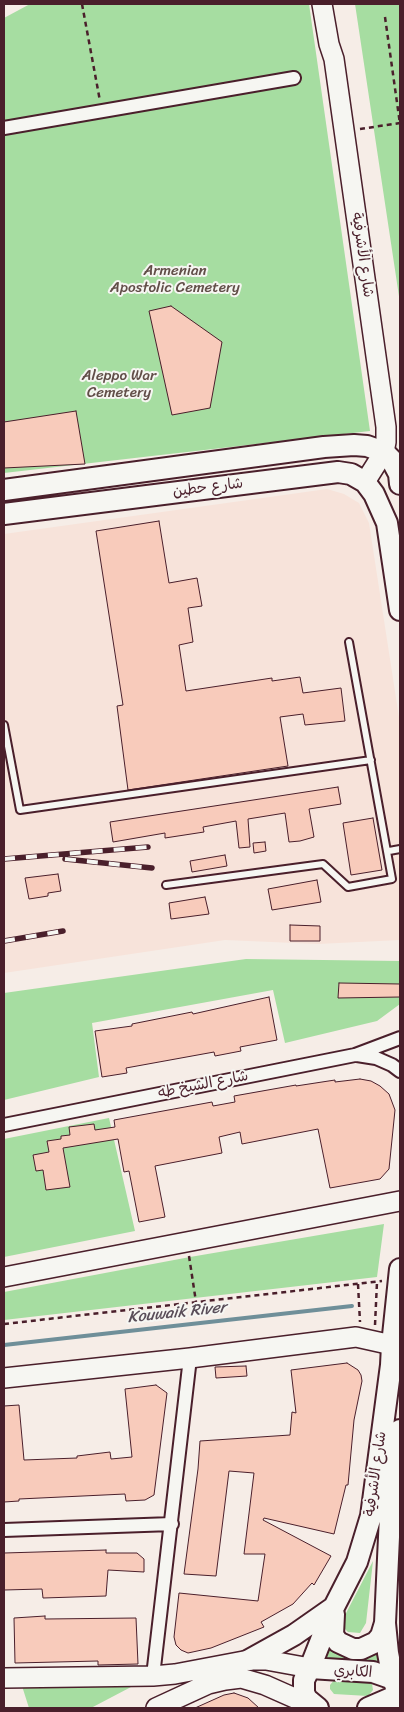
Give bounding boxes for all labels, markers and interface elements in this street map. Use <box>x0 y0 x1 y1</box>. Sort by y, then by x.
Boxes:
street label: شارع الأشرفية <box>347 211 377 299</box>
park label: Armenian Apostolic Cemetery <box>110 262 240 297</box>
park label: Aleppo War Cemetery <box>82 367 156 402</box>
street label: شارع حطين <box>172 475 244 501</box>
street label: شارع الشيخ طه <box>156 1067 250 1103</box>
water label: Kouwaik River <box>127 1298 227 1328</box>
street label: شارع الأشرفية <box>361 1430 391 1518</box>
street label: الكابري <box>333 1662 373 1682</box>

